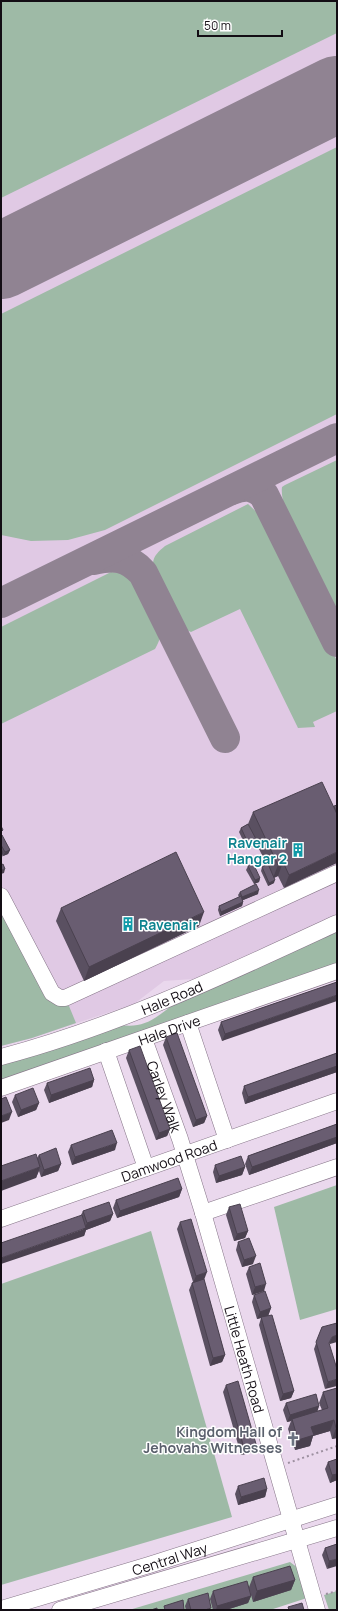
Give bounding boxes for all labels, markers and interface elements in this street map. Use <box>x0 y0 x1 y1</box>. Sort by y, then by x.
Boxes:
scale bar <box>198 12 282 38</box>
text: 50 m <box>204 17 231 34</box>
place label: Ravenair Hangar 2 <box>227 833 287 868</box>
building icon: Ravenair Hangar 2 <box>290 842 306 858</box>
place label: Ravenair <box>139 915 198 934</box>
building icon: Ravenair <box>120 916 136 932</box>
street label: Hale Road <box>138 976 205 1019</box>
street label: Hale Drive <box>136 1010 203 1049</box>
street label: Carley Walk <box>143 1058 187 1136</box>
street label: Damwood Road <box>118 1134 219 1186</box>
street label: Little Heath Road <box>221 1304 269 1415</box>
place label: Kingdom Hall of Jehovahs Witnesses <box>143 1422 283 1457</box>
church icon: Kingdom Hall of Jehovahs Witnesses <box>285 1431 301 1447</box>
street label: Central Way <box>130 1537 210 1579</box>

